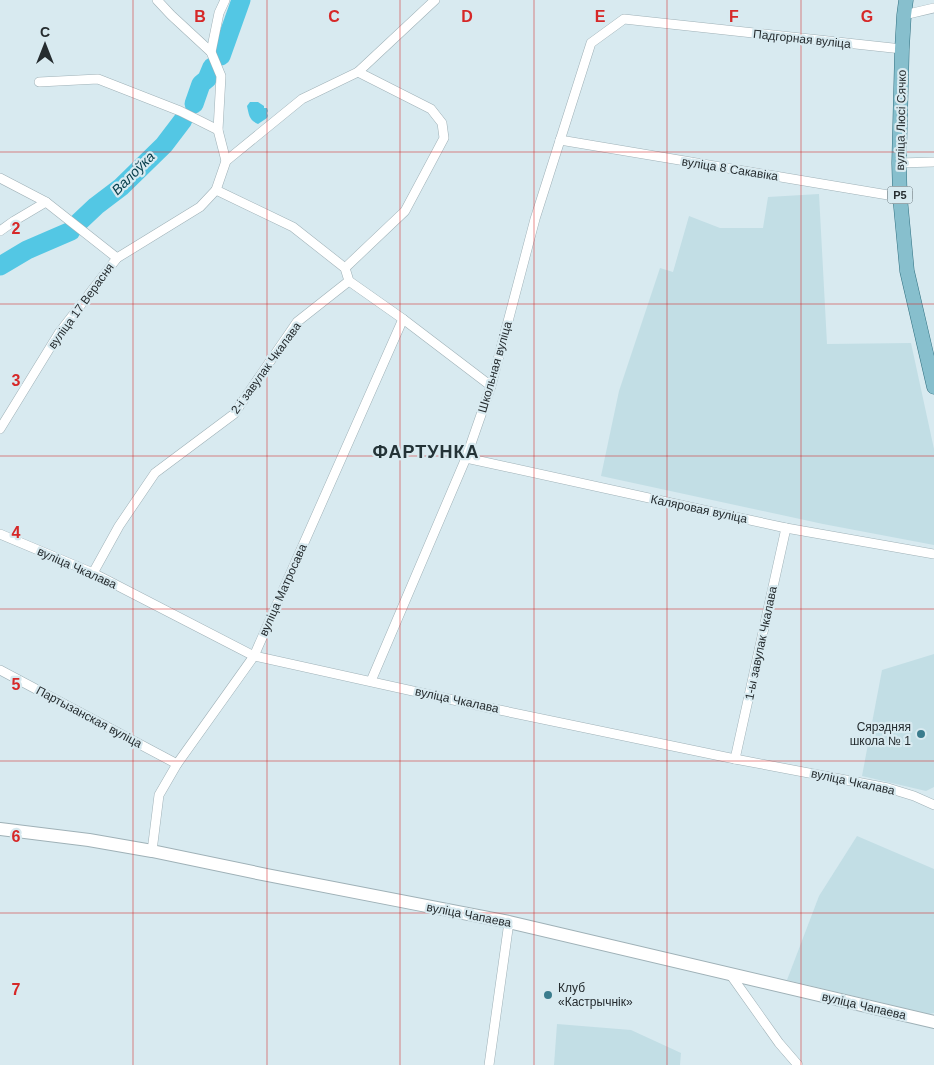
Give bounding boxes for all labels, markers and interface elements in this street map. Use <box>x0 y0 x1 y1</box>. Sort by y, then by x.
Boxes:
text: B <box>194 8 206 25</box>
text: C <box>328 8 340 25</box>
text: D <box>461 8 473 25</box>
text: E <box>595 8 606 25</box>
text: F <box>729 8 739 25</box>
text: G <box>861 8 873 25</box>
north arrow <box>20 20 70 70</box>
text: С <box>40 24 50 40</box>
street label: Падгорная вуліца <box>753 27 852 51</box>
street label: вуліца Люсі Сячко <box>893 69 909 170</box>
water label: Валоўка <box>108 148 158 198</box>
street label: вуліца 8 Сакавіка <box>681 154 779 184</box>
road number: Р5 <box>888 186 912 204</box>
text: 2 <box>12 220 21 237</box>
street label: вуліца 17 Верасня <box>45 261 117 351</box>
street label: 2-і завулак Чкалава <box>228 319 304 417</box>
street label: Школьная вуліца <box>475 319 515 414</box>
text: 3 <box>12 372 21 389</box>
district label: ФАРТУНКА <box>373 442 479 462</box>
street label: Каляровая вуліца <box>649 492 749 526</box>
text: 4 <box>12 524 21 541</box>
street label: вуліца Матросава <box>256 541 310 638</box>
street label: вуліца Чкалава <box>35 544 119 592</box>
street label: 1-ы завулак Чкалава <box>742 585 780 701</box>
text: 5 <box>12 676 21 693</box>
street label: Партызанская вуліца <box>34 683 145 751</box>
street label: вуліца Чкалава <box>414 684 500 716</box>
place label: Сярэдняя школа № 1 <box>850 720 911 748</box>
marker: Сярэдняя школа № 1 <box>915 728 927 740</box>
street label: вуліца Чкалава <box>810 766 896 798</box>
text: 6 <box>12 828 21 845</box>
street label: вуліца Чапаева <box>426 900 513 930</box>
text: 7 <box>12 981 21 998</box>
place label: Клуб «Кастрычнік» <box>558 981 633 1009</box>
marker: Клуб «Кастрычнік» <box>542 989 554 1001</box>
street label: вуліца Чапаева <box>821 990 908 1023</box>

